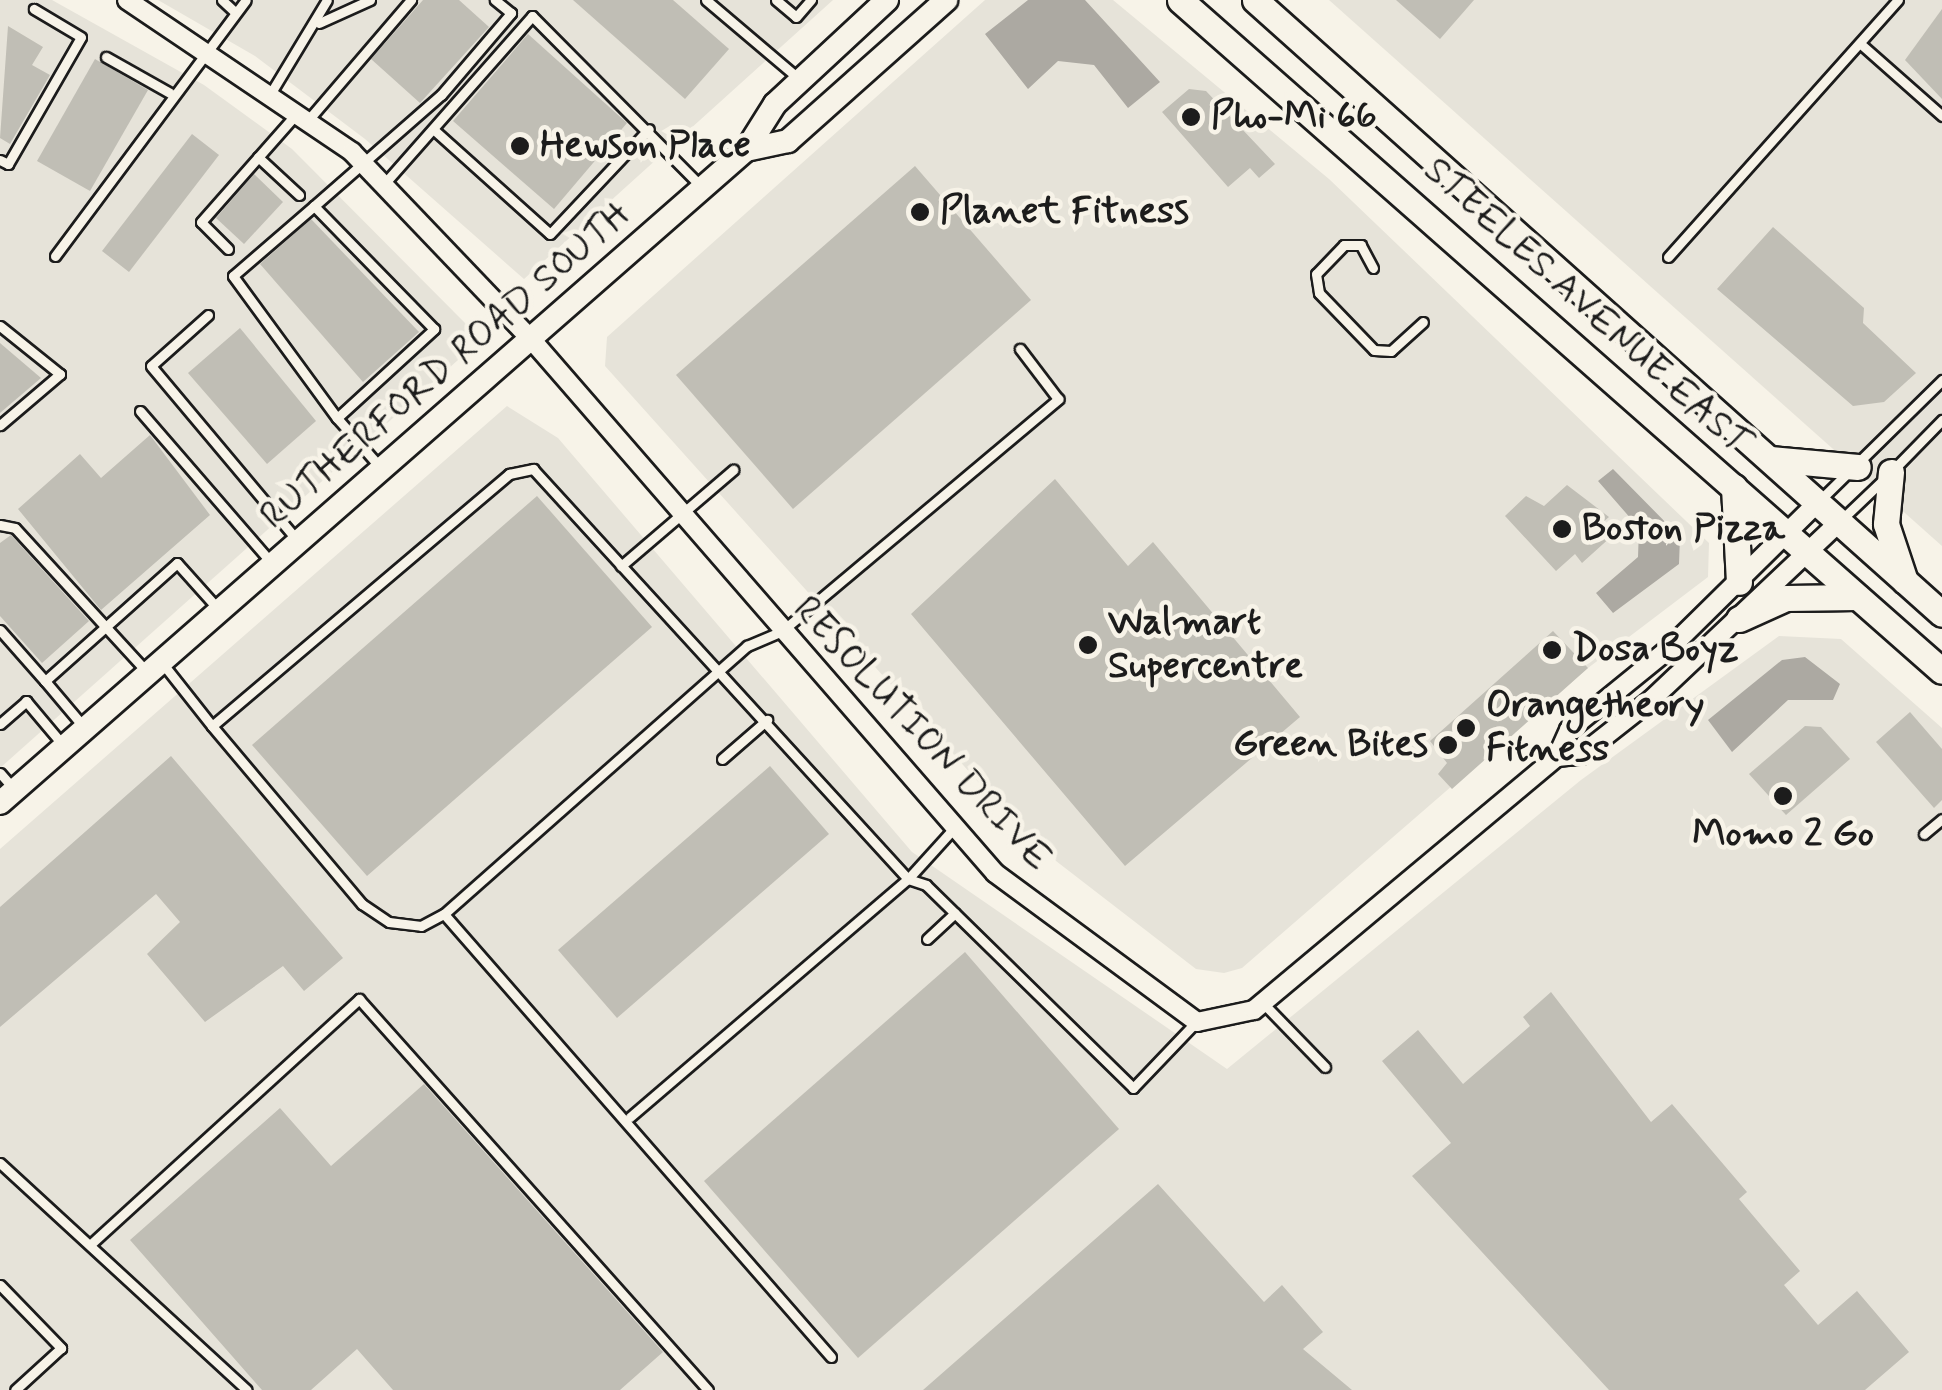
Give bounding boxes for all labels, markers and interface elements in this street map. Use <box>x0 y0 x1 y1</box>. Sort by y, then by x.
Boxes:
place label: Pho-Mi 66 <box>1211 94 1377 140</box>
marker: Pho-Mi 66 <box>1180 106 1202 128</box>
place label: Hewson Place <box>540 123 751 169</box>
marker: Hewson Place <box>509 135 531 157</box>
street label: STEELES AVENUE EAST <box>1415 149 1759 465</box>
place label: Planet Fitness <box>940 189 1194 235</box>
street label: RUTHERFORD ROAD SOUTH <box>251 193 641 539</box>
marker: Planet Fitness <box>909 201 931 223</box>
place label: Boston Pizza <box>1582 506 1781 552</box>
marker: Boston Pizza <box>1551 518 1573 540</box>
street label: RESOLUTION DRIVE <box>782 586 1062 882</box>
place label: Walmart Supercentre <box>1108 600 1303 689</box>
place label: Dosa Boyz <box>1572 627 1739 673</box>
marker: Walmart Supercentre <box>1077 634 1099 656</box>
marker: Dosa Boyz <box>1541 639 1563 661</box>
place label: Orangetheory Fitness <box>1486 683 1704 772</box>
marker: Orangetheory Fitness <box>1455 717 1477 739</box>
place label: Green Bites <box>1235 722 1428 768</box>
marker: Green Bites <box>1437 734 1459 756</box>
marker: Momo 2 Go <box>1772 785 1794 807</box>
place label: Momo 2 Go <box>1692 812 1874 858</box>

